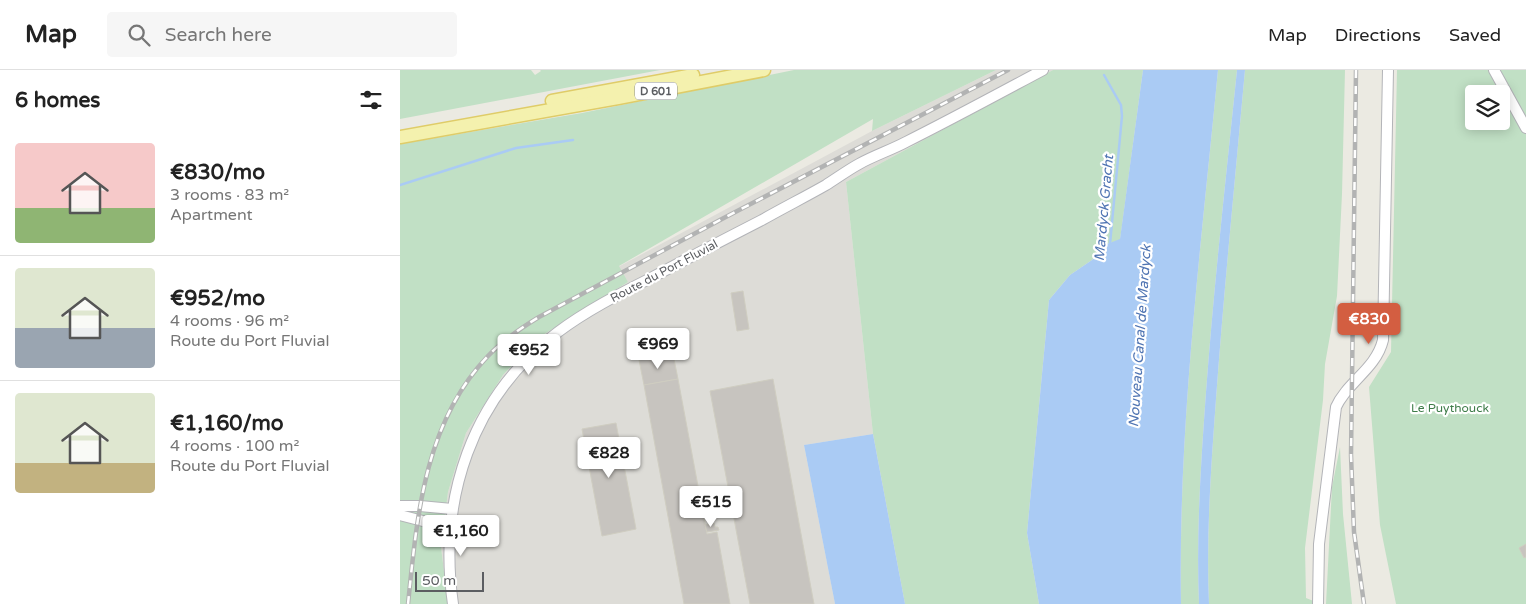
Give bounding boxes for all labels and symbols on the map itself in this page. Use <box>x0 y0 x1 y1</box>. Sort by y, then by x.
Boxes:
road number: D 601 <box>635 82 677 100</box>
water label: Mardyck Gracht <box>1091 153 1117 262</box>
street label: Route du Port Fluvial <box>608 237 720 305</box>
water label: Nouveau Canal de Mardyck <box>1125 243 1155 428</box>
pin: €830 <box>1339 302 1399 345</box>
pin: €969 <box>628 328 688 370</box>
pin: €952 <box>499 334 559 376</box>
park label: Le Puythouck <box>1411 401 1490 415</box>
pin: €828 <box>579 436 639 479</box>
pin: €515 <box>681 486 741 528</box>
pin: €1,160 <box>420 514 502 557</box>
scale bar <box>415 569 484 592</box>

